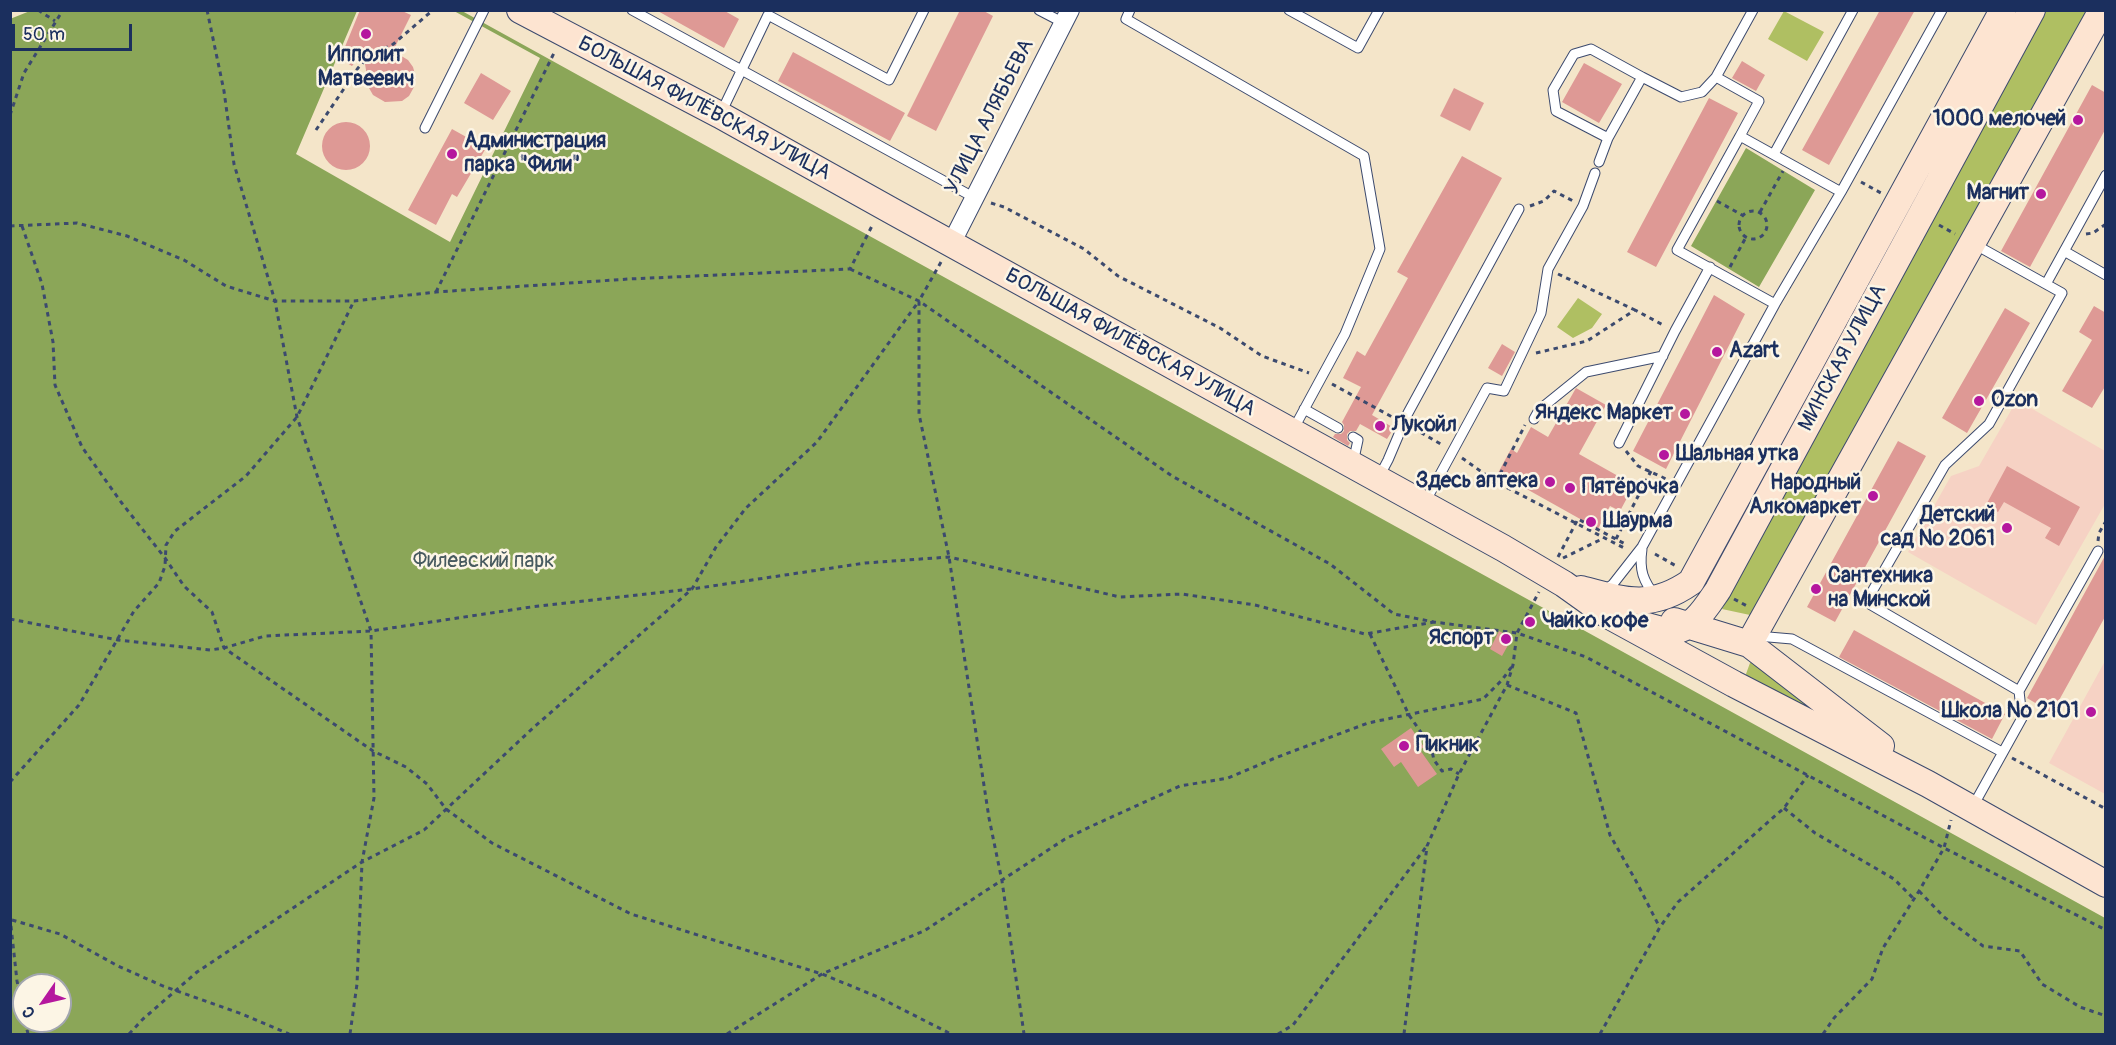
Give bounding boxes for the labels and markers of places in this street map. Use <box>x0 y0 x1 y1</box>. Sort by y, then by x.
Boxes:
marker: Ипполит Матвеевич <box>359 27 373 41</box>
place label: Ипполит Матвеевич <box>318 43 414 93</box>
place label: 1000 мелочей <box>1933 107 2066 133</box>
marker: 1000 мелочей <box>2071 113 2085 127</box>
place label: Администрация парка "Фили" <box>464 129 606 179</box>
marker: Администрация парка "Фили" <box>445 147 459 161</box>
place label: Магнит <box>1967 181 2029 207</box>
marker: Магнит <box>2034 187 2048 201</box>
place label: Azart <box>1729 339 1779 365</box>
marker: Azart <box>1710 345 1724 359</box>
place label: Ozon <box>1991 388 2038 414</box>
marker: Ozon <box>1972 394 1986 408</box>
place label: Яндекс Маркет <box>1535 401 1673 427</box>
marker: Яндекс Маркет <box>1678 407 1692 421</box>
place label: Лукойл <box>1392 413 1457 439</box>
marker: Лукойл <box>1373 419 1387 433</box>
place label: Шальная утка <box>1676 442 1798 468</box>
marker: Шальная утка <box>1657 448 1671 462</box>
place label: Здесь аптека <box>1416 469 1538 495</box>
place label: Народный Алкомаркет <box>1749 471 1861 521</box>
marker: Здесь аптека <box>1543 475 1557 489</box>
place label: Пятёрочка <box>1582 475 1679 501</box>
marker: Пятёрочка <box>1563 481 1577 495</box>
marker: Народный Алкомаркет <box>1866 489 1880 503</box>
place label: Детский сад № 2061 <box>1881 503 1995 553</box>
place label: Шаурма <box>1603 509 1672 535</box>
marker: Шаурма <box>1584 515 1598 529</box>
marker: Детский сад № 2061 <box>2000 521 2014 535</box>
place label: Сантехника на Минской <box>1828 564 1933 614</box>
marker: Сантехника на Минской <box>1809 582 1823 596</box>
place label: Чайко кофе <box>1542 609 1648 635</box>
marker: Чайко кофе <box>1523 615 1537 629</box>
place label: Яспорт <box>1429 626 1494 652</box>
marker: Яспорт <box>1499 632 1513 646</box>
place label: Школа № 2101 <box>1942 699 2079 725</box>
marker: Школа № 2101 <box>2084 705 2098 719</box>
place label: Пикник <box>1416 733 1479 759</box>
marker: Пикник <box>1397 739 1411 753</box>

